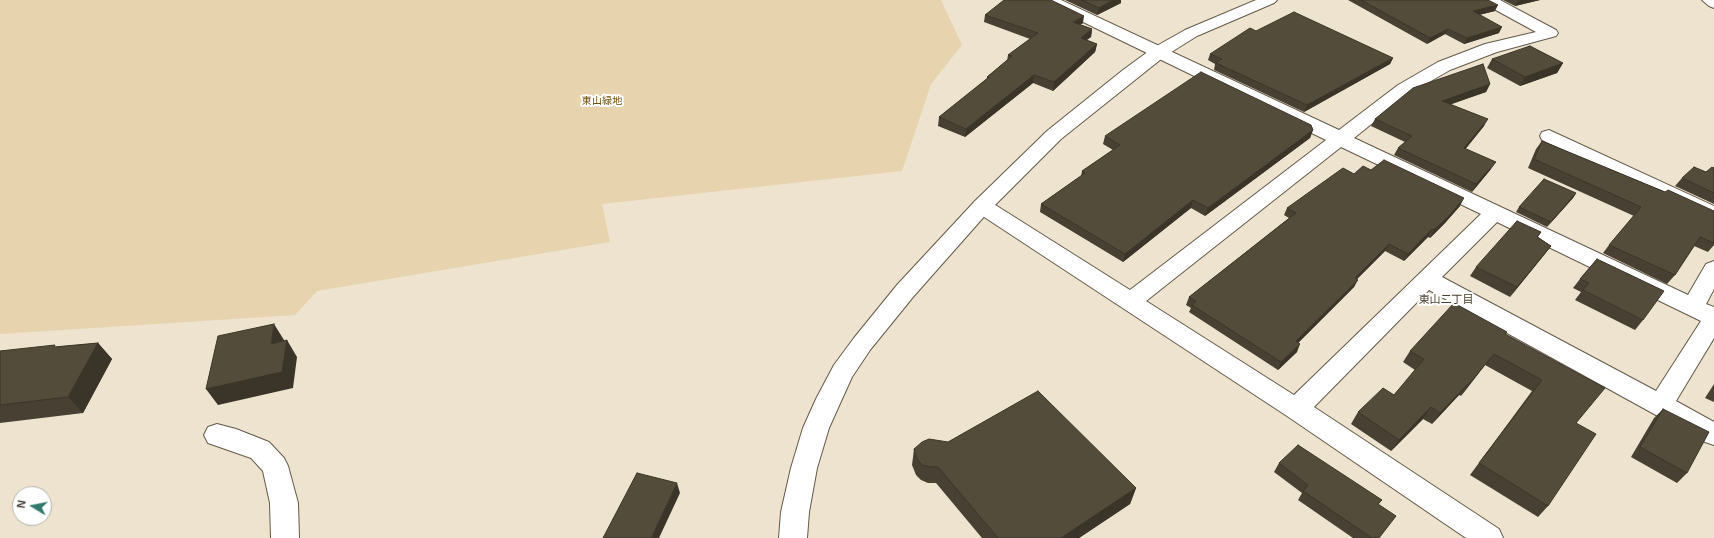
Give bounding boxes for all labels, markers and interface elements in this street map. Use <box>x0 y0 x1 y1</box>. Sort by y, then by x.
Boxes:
park label: 東山緑地 <box>582 95 622 107</box>
district label: 東山二丁目 <box>1419 293 1473 307</box>
north arrow <box>12 486 52 526</box>
text: N <box>15 499 28 509</box>

